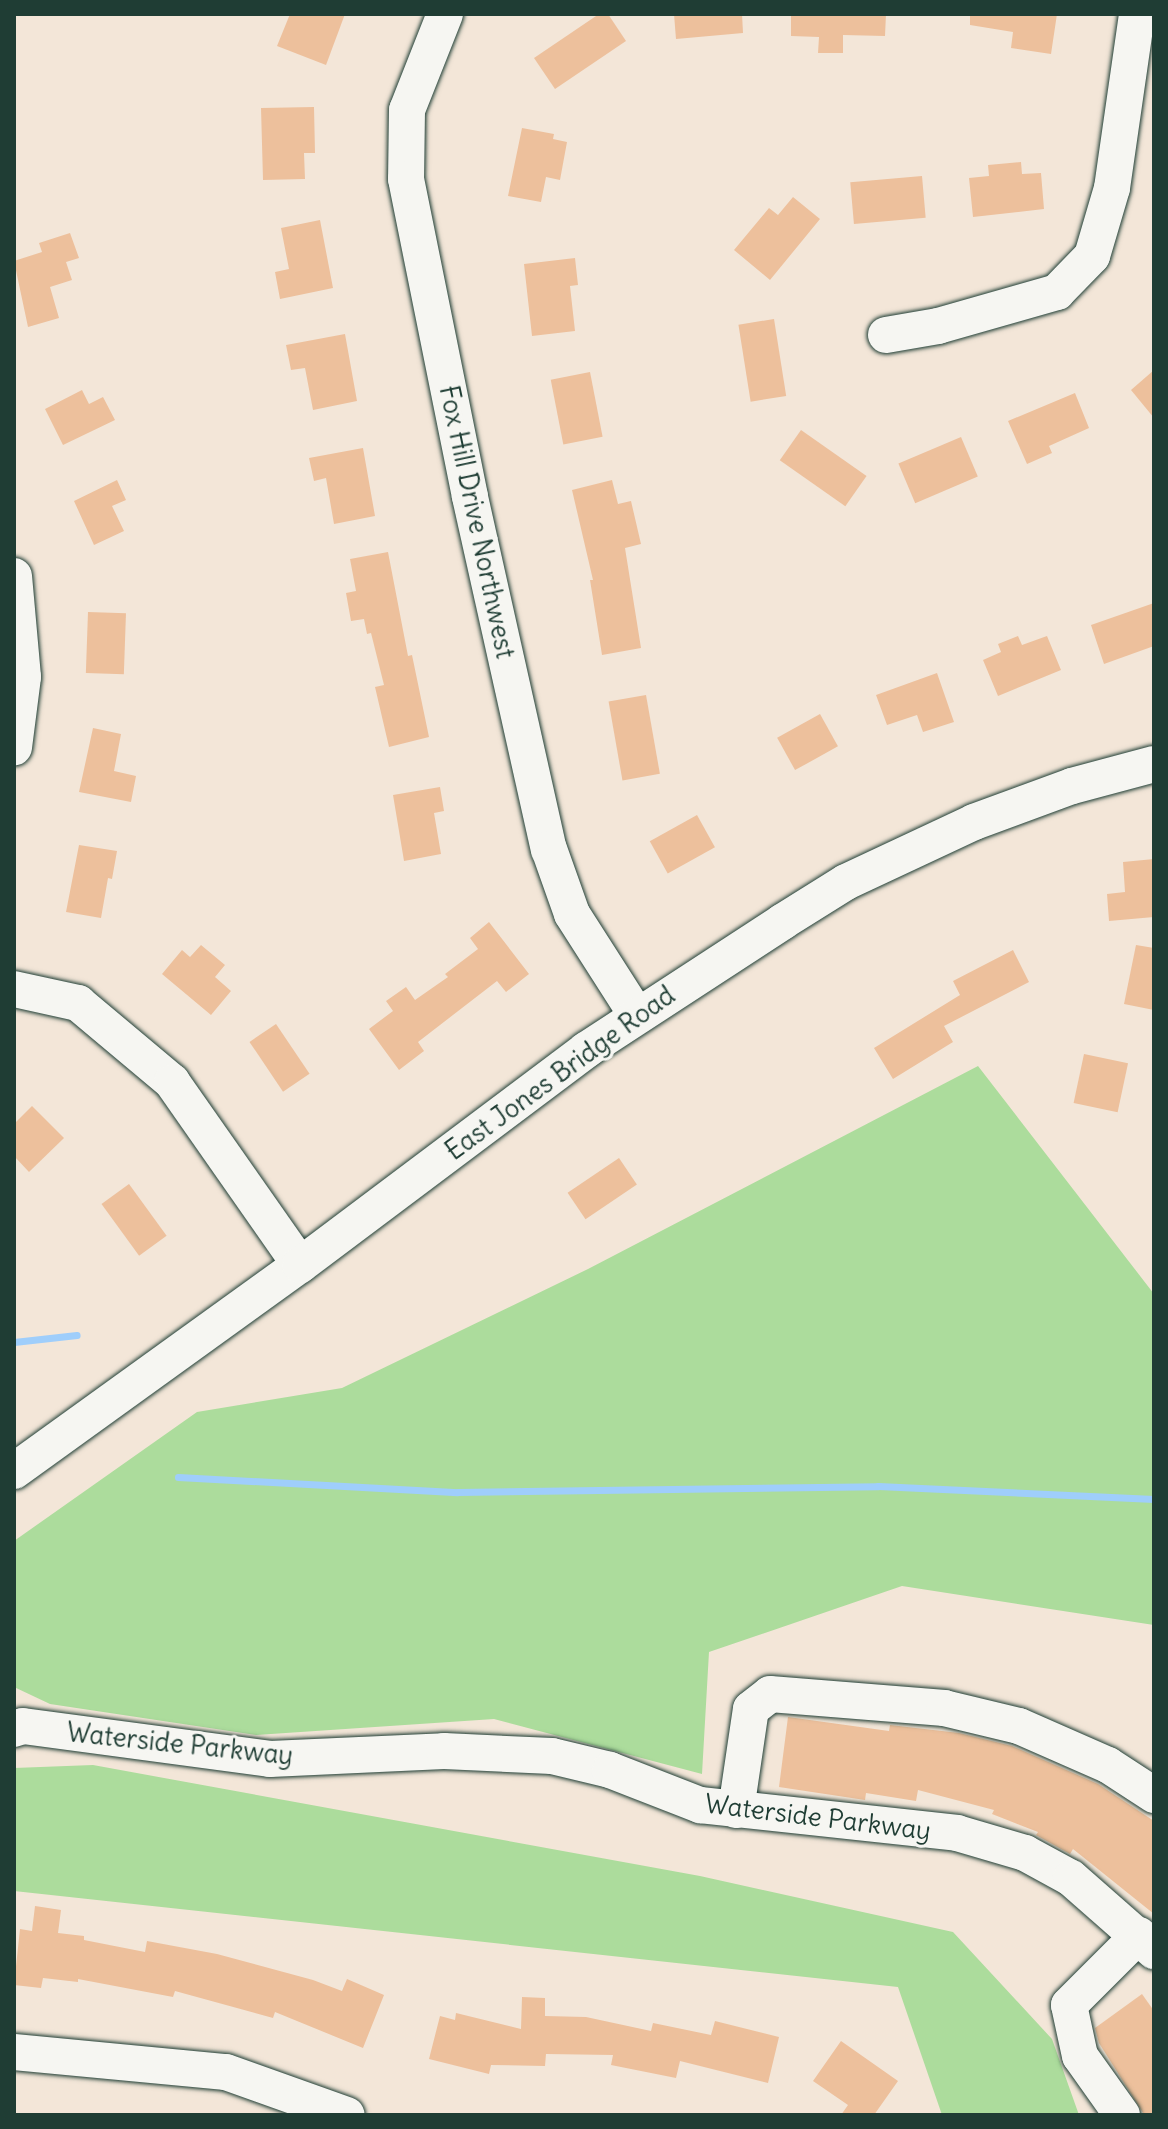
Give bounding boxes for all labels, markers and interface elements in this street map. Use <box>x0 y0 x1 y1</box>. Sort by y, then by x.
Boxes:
street label: Fox Hill Drive Northwest <box>433 383 521 661</box>
street label: East Jones Bridge Road <box>439 979 681 1167</box>
street label: Waterside Parkway <box>65 1717 295 1771</box>
street label: Waterside Parkway <box>703 1788 933 1846</box>

